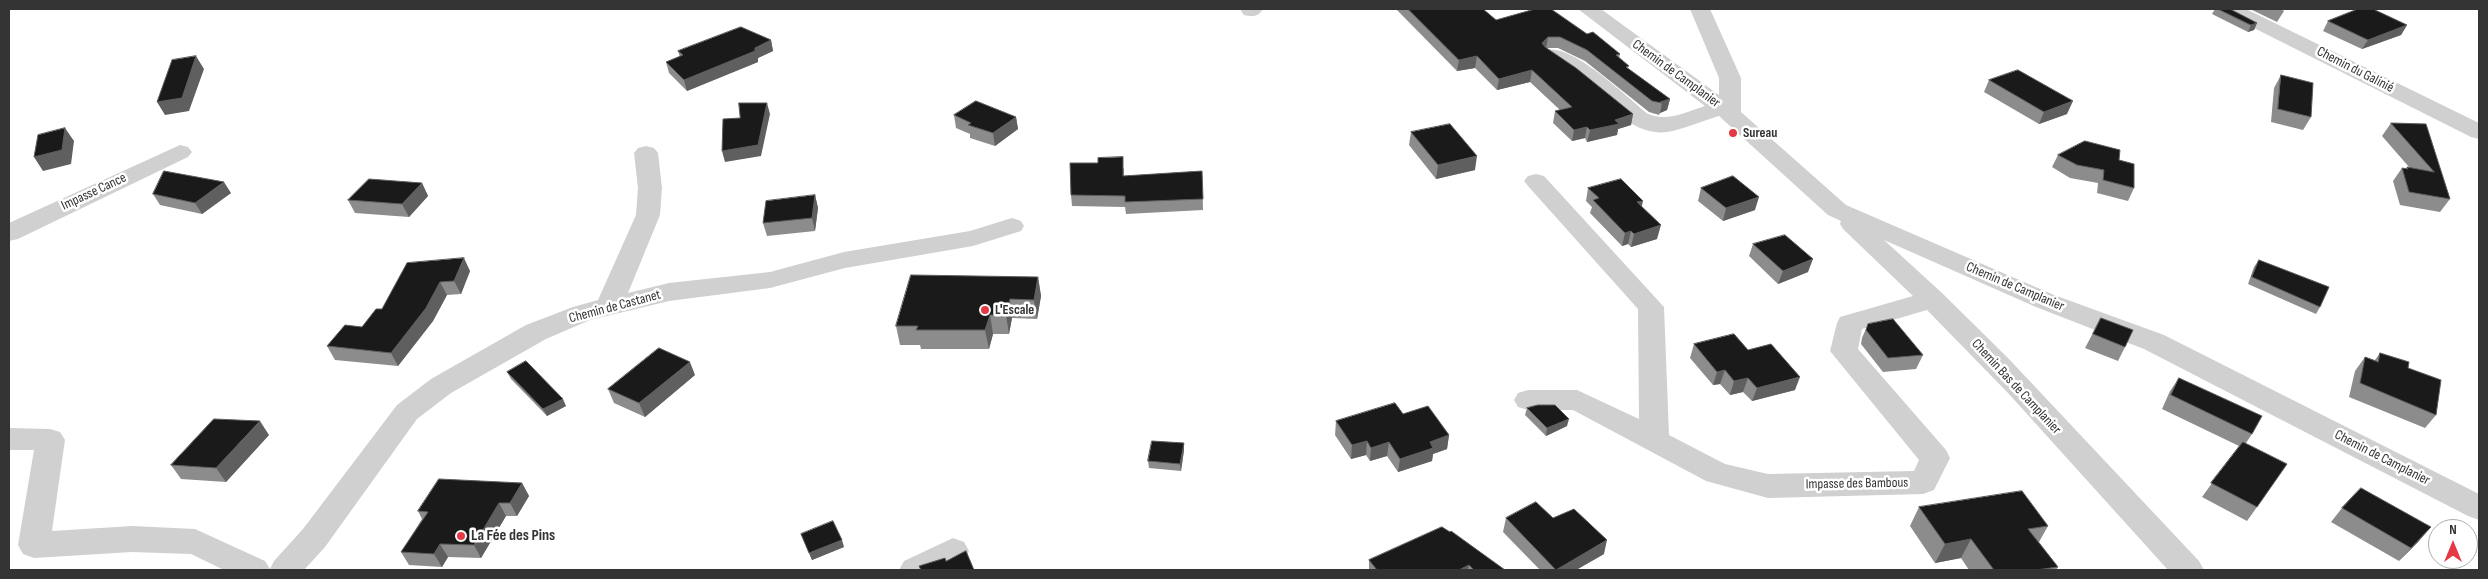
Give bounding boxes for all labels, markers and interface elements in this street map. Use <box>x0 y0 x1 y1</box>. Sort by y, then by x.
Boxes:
street label: Chemin de Camplanier <box>1629 36 1723 112</box>
street label: Chemin du Galinié <box>2314 43 2396 97</box>
place label: Sureau <box>1743 125 1777 141</box>
marker: Sureau <box>1727 127 1739 139</box>
street label: Impasse Cance <box>59 170 129 214</box>
street label: Chemin de Camplanier <box>1963 259 2067 315</box>
street label: Chemin de Castanet <box>567 287 663 327</box>
place label: L'Escale <box>995 302 1034 318</box>
marker: L'Escale <box>979 304 991 316</box>
street label: Chemin Bas de Camplanier <box>1968 336 2064 438</box>
street label: Chemin de Camplanier <box>2331 427 2433 489</box>
street label: Impasse des Bambous <box>1806 475 1908 493</box>
north arrow <box>2428 519 2478 569</box>
text: N <box>2449 521 2457 538</box>
place label: La Fée des Pins <box>471 526 555 546</box>
marker: La Fée des Pins <box>455 530 467 542</box>

